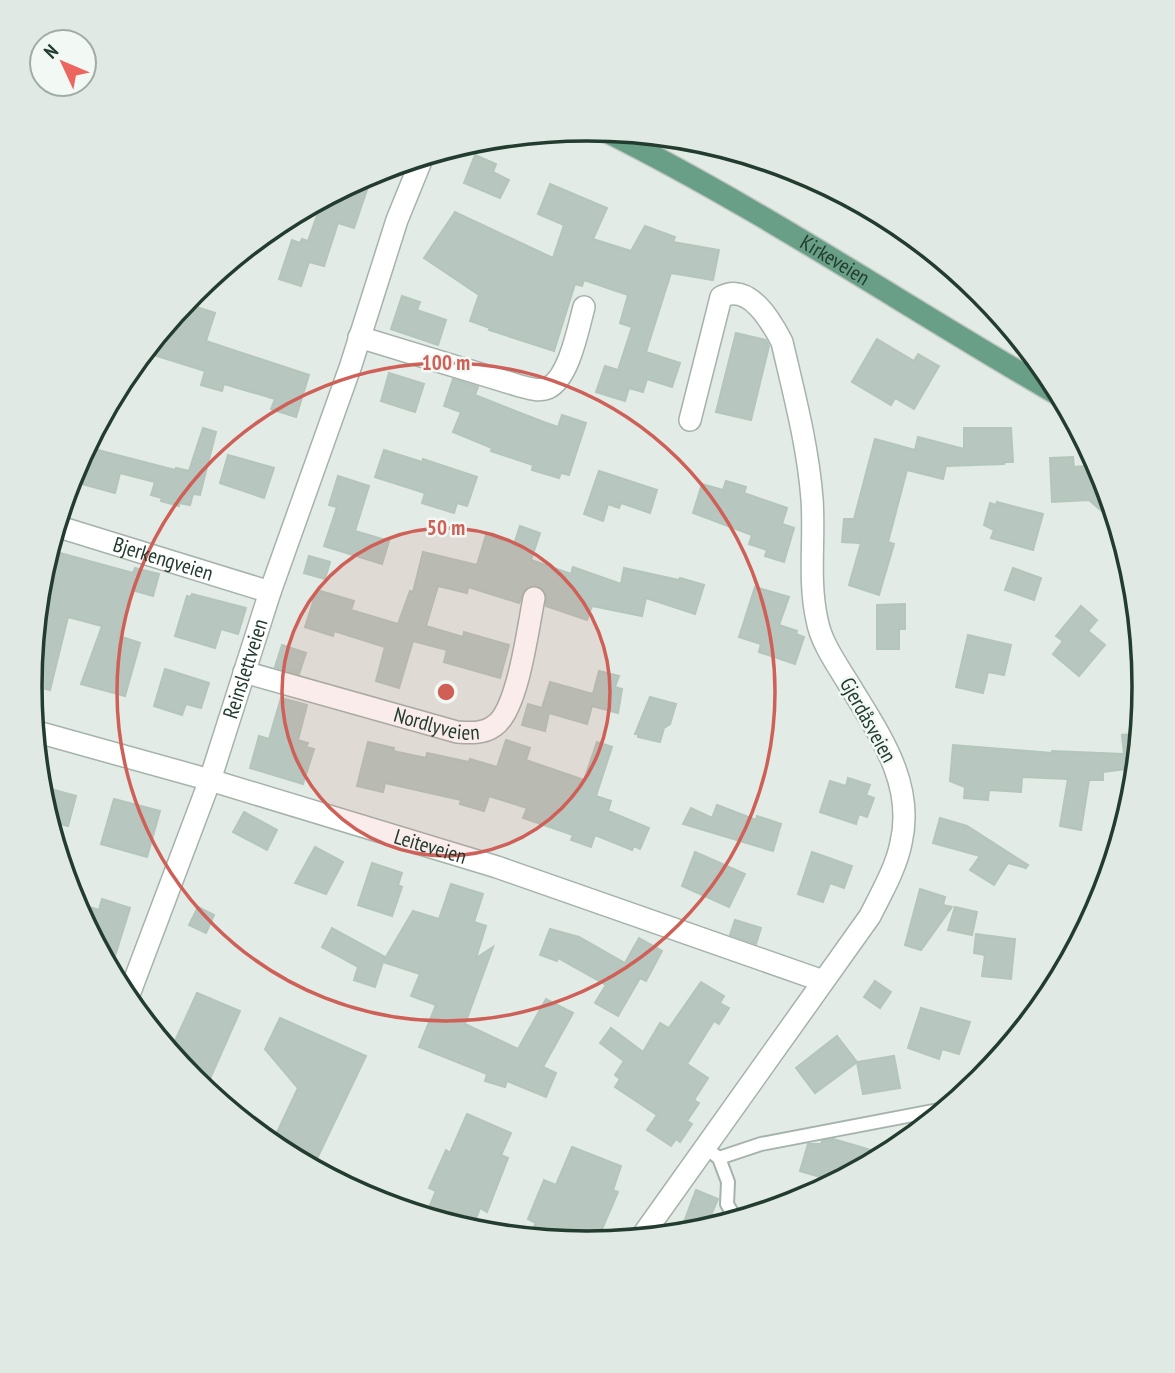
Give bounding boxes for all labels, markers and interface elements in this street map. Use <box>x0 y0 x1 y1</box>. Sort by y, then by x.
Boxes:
north arrow <box>28 28 98 98</box>
text: N <box>39 39 63 63</box>
street label: Kirkeveien <box>796 229 875 291</box>
text: 100 m <box>422 349 470 376</box>
text: 50 m <box>427 514 465 541</box>
street label: Bjerkengveien <box>110 530 216 587</box>
street label: Reinslettveien <box>217 615 274 722</box>
street label: Gjerdåsveien <box>834 672 903 767</box>
centre of rings <box>434 680 458 704</box>
street label: Nordlyveien <box>391 701 480 746</box>
street label: Leiteveien <box>391 823 470 870</box>

